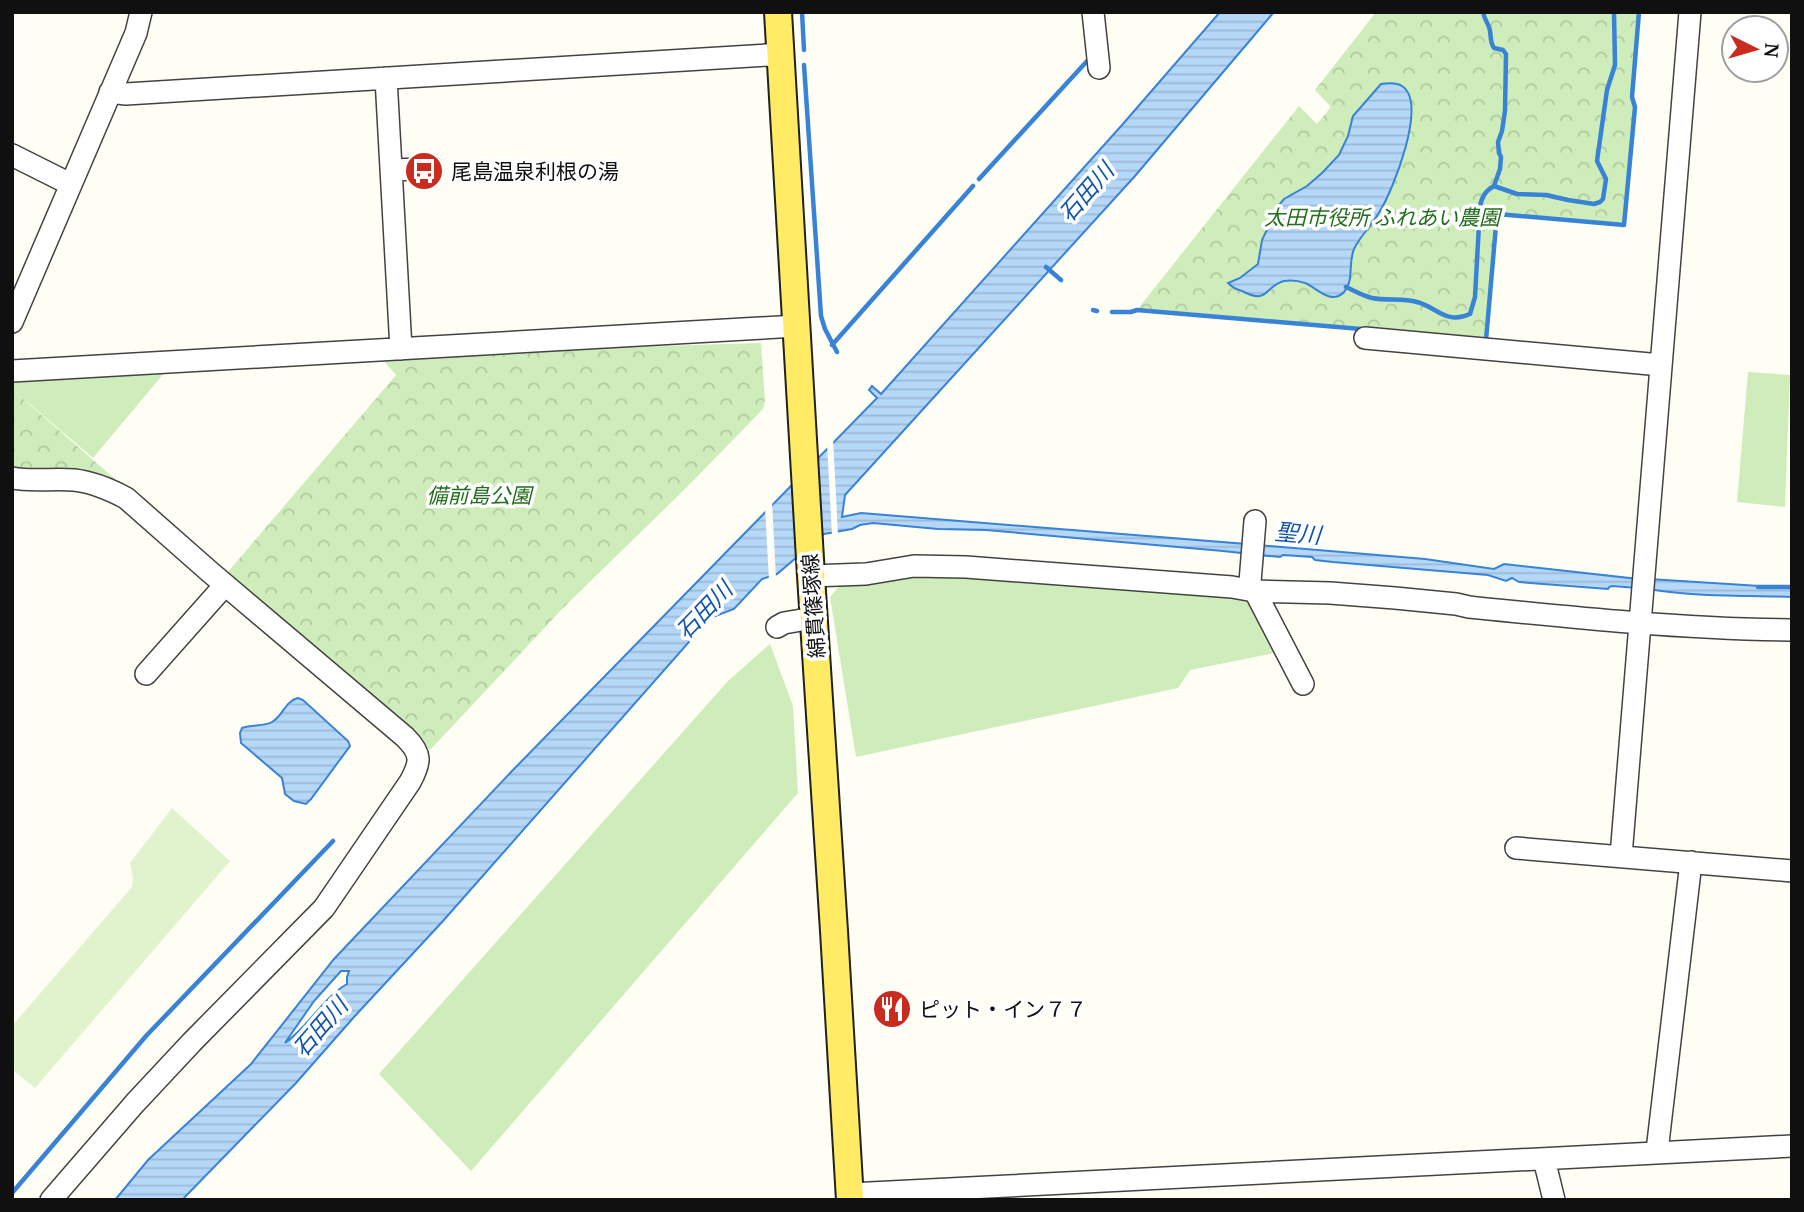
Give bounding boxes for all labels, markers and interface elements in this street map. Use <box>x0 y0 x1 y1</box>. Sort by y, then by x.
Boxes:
north arrow <box>1720 14 1790 84</box>
text: N <box>1759 42 1786 59</box>
bus stop icon: 尾島温泉利根の湯 <box>403 150 445 192</box>
water label: 石田川 <box>1052 154 1122 228</box>
place label: 尾島温泉利根の湯 <box>451 157 619 185</box>
park label: 太田市役所 ふれあい農園 <box>1264 203 1503 231</box>
park label: 備前島公園 <box>427 481 534 509</box>
water label: 聖川 <box>1274 516 1325 551</box>
street label: 綿貫篠塚線 <box>795 553 831 659</box>
water label: 石田川 <box>669 572 741 646</box>
restaurant icon: ピット・イン７７ <box>871 988 913 1030</box>
water label: 石田川 <box>286 989 356 1063</box>
place label: ピット・イン７７ <box>919 995 1087 1023</box>

